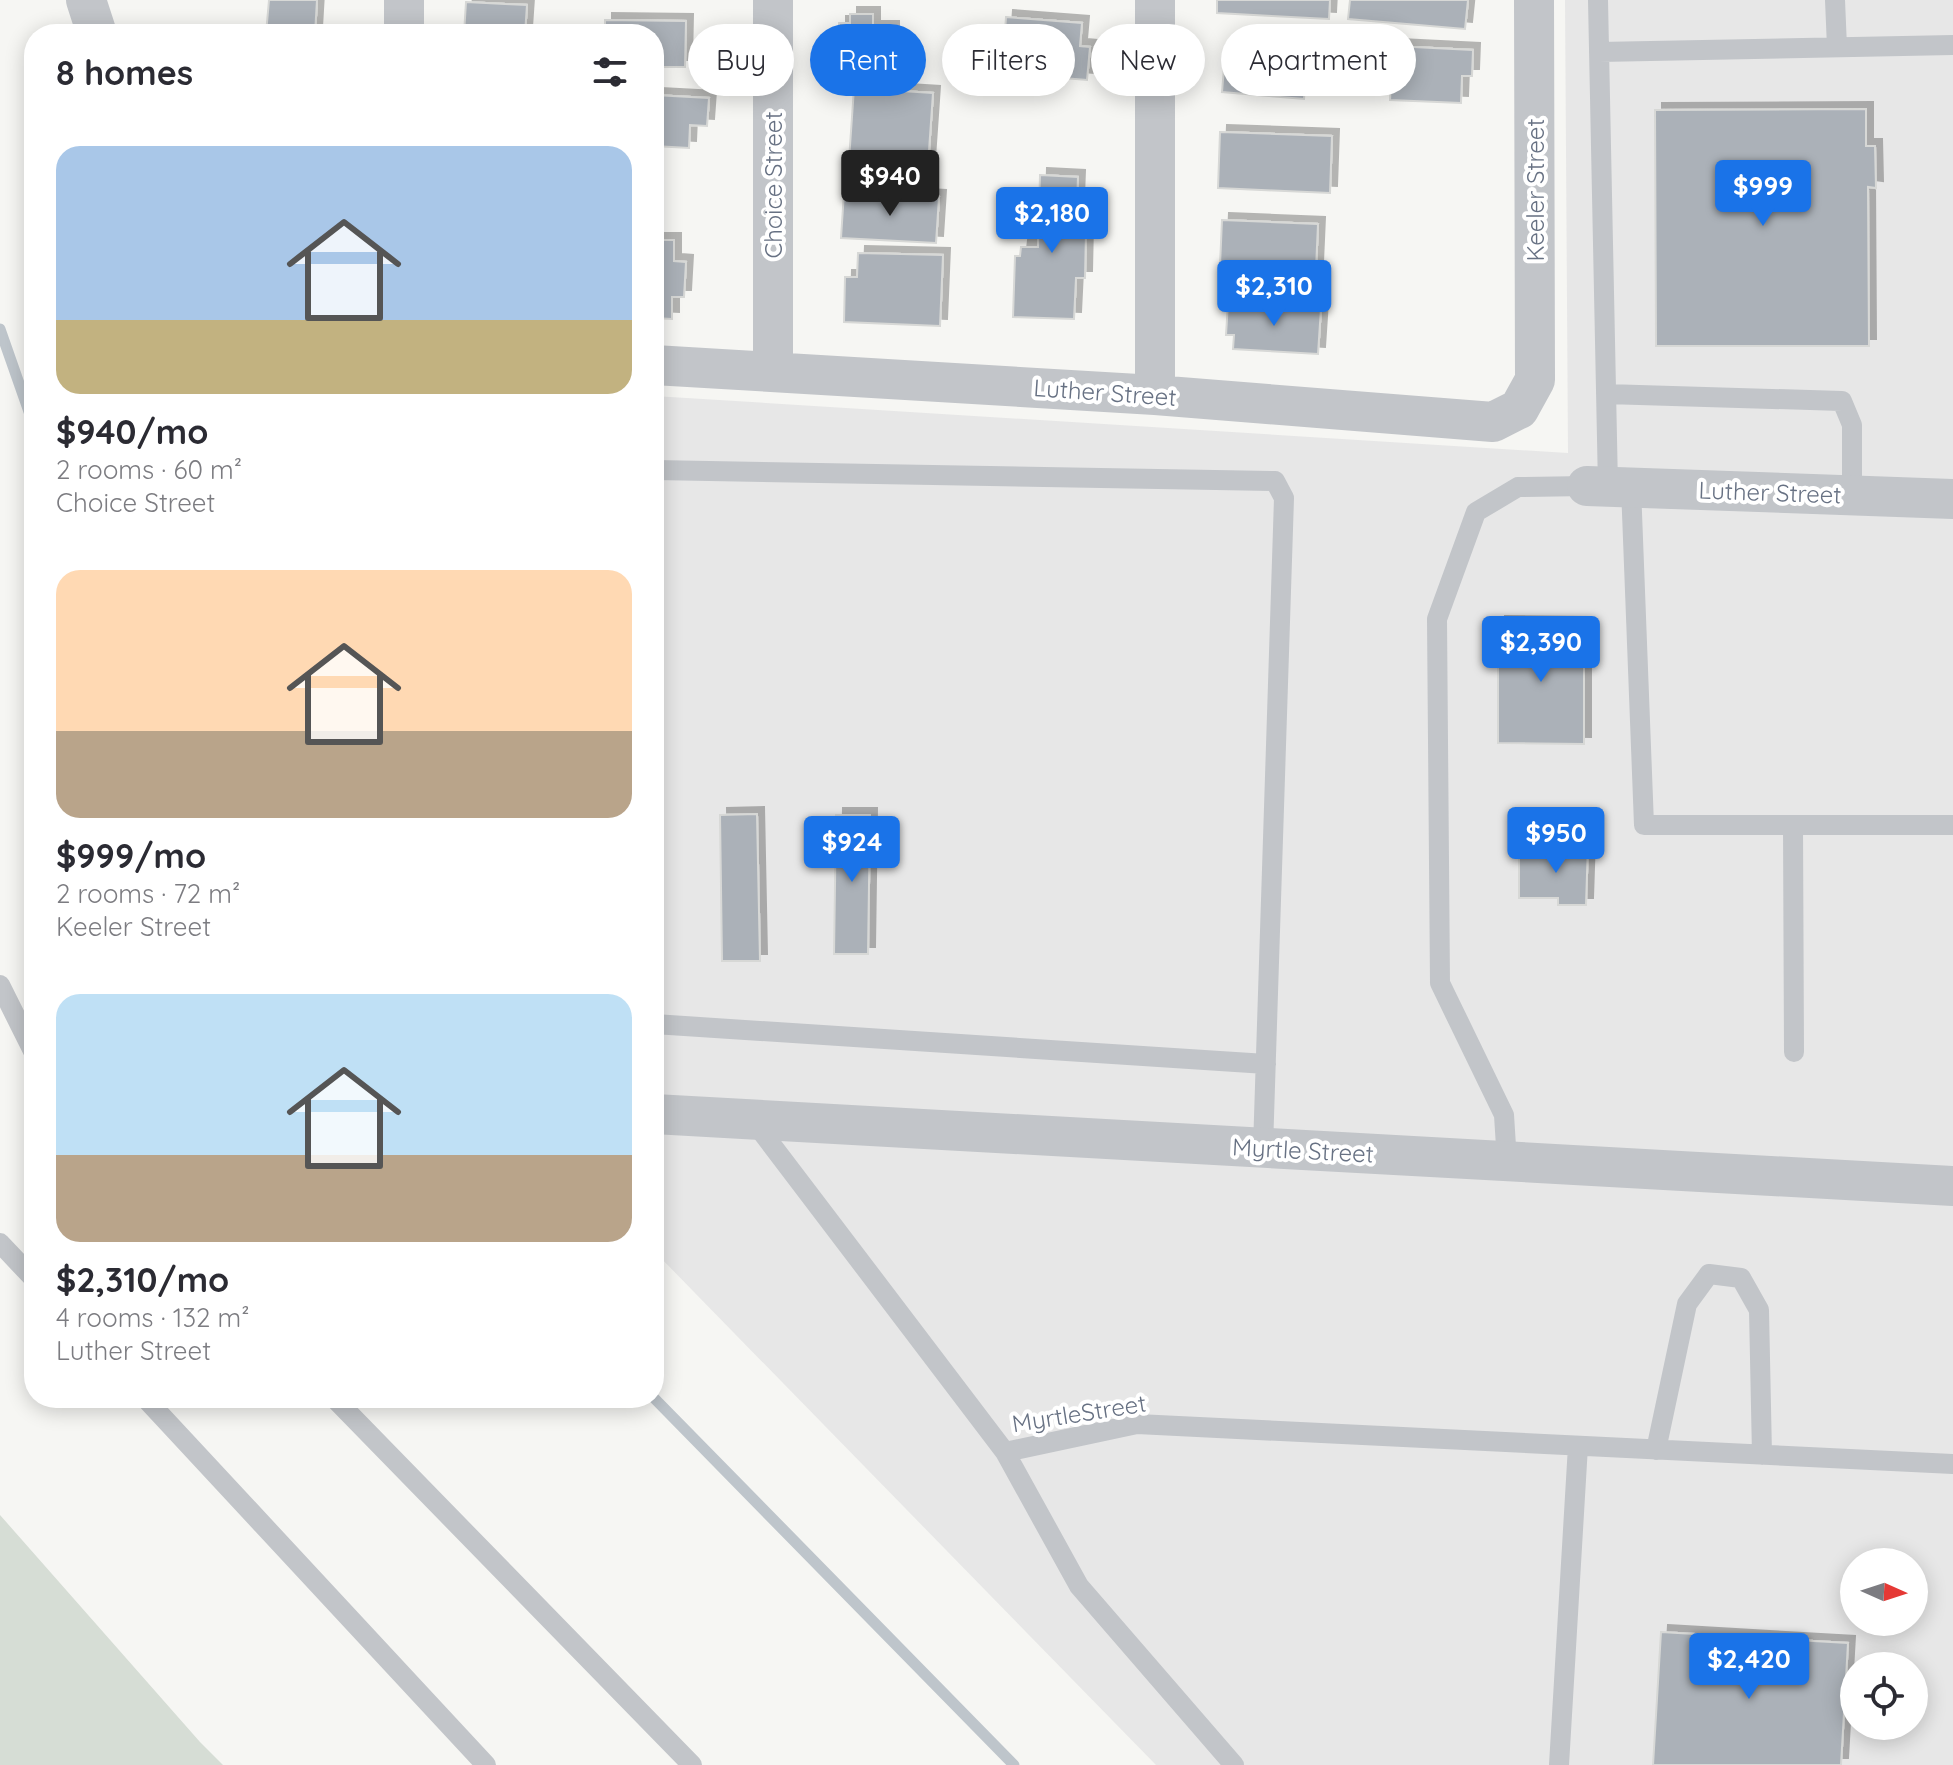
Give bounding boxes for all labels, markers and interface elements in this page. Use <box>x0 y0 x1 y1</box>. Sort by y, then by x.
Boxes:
chip: Buy <box>688 24 794 96</box>
chip: Rent <box>810 24 926 96</box>
chip: Filters <box>942 24 1075 96</box>
chip: New <box>1091 24 1205 96</box>
chip: Apartment <box>1221 24 1416 96</box>
icon: filters <box>588 50 632 94</box>
text: 8 homes <box>56 51 193 94</box>
street label: Choice Street <box>758 111 788 259</box>
street label: Keeler Street <box>1520 118 1550 262</box>
pin: $940 <box>843 150 937 218</box>
text: $940 <box>859 159 921 192</box>
pin: $999 <box>1716 160 1810 228</box>
text: $999 <box>1733 169 1793 202</box>
pin: $2,180 <box>987 187 1117 255</box>
text: $2,180 <box>1014 196 1090 229</box>
icon: home <box>272 198 416 342</box>
pin: $2,310 <box>1209 260 1339 328</box>
text: $2,310 <box>1235 269 1313 302</box>
street label: Luther Street <box>1033 372 1177 412</box>
text: $940/mo <box>56 410 208 453</box>
text: 2 rooms · 60 m² <box>56 453 242 486</box>
street label: Luther Street <box>1698 475 1842 509</box>
text: Choice Street <box>56 486 215 519</box>
pin: $2,390 <box>1476 616 1606 684</box>
icon: home <box>272 622 416 766</box>
text: $2,390 <box>1500 625 1582 658</box>
pin: $950 <box>1509 807 1603 875</box>
pin: $924 <box>805 816 899 884</box>
text: $950 <box>1525 816 1587 849</box>
text: $924 <box>822 825 882 858</box>
text: $999/mo <box>56 834 206 877</box>
text: 2 rooms · 72 m² <box>56 877 240 910</box>
text: Keeler Street <box>56 910 211 943</box>
icon: home <box>272 1046 416 1190</box>
street label: Myrtle Street <box>1231 1131 1375 1169</box>
text: $2,310/mo <box>56 1258 229 1301</box>
text: 4 rooms · 132 m² <box>56 1301 250 1334</box>
text: Luther Street <box>56 1334 211 1367</box>
street label: MyrtleStreet <box>1010 1388 1148 1438</box>
north arrow <box>1840 1548 1928 1636</box>
map controls <box>1840 1548 1928 1740</box>
pin: $2,420 <box>1684 1633 1814 1701</box>
text: $2,420 <box>1707 1642 1791 1675</box>
button: locate <box>1840 1652 1928 1740</box>

